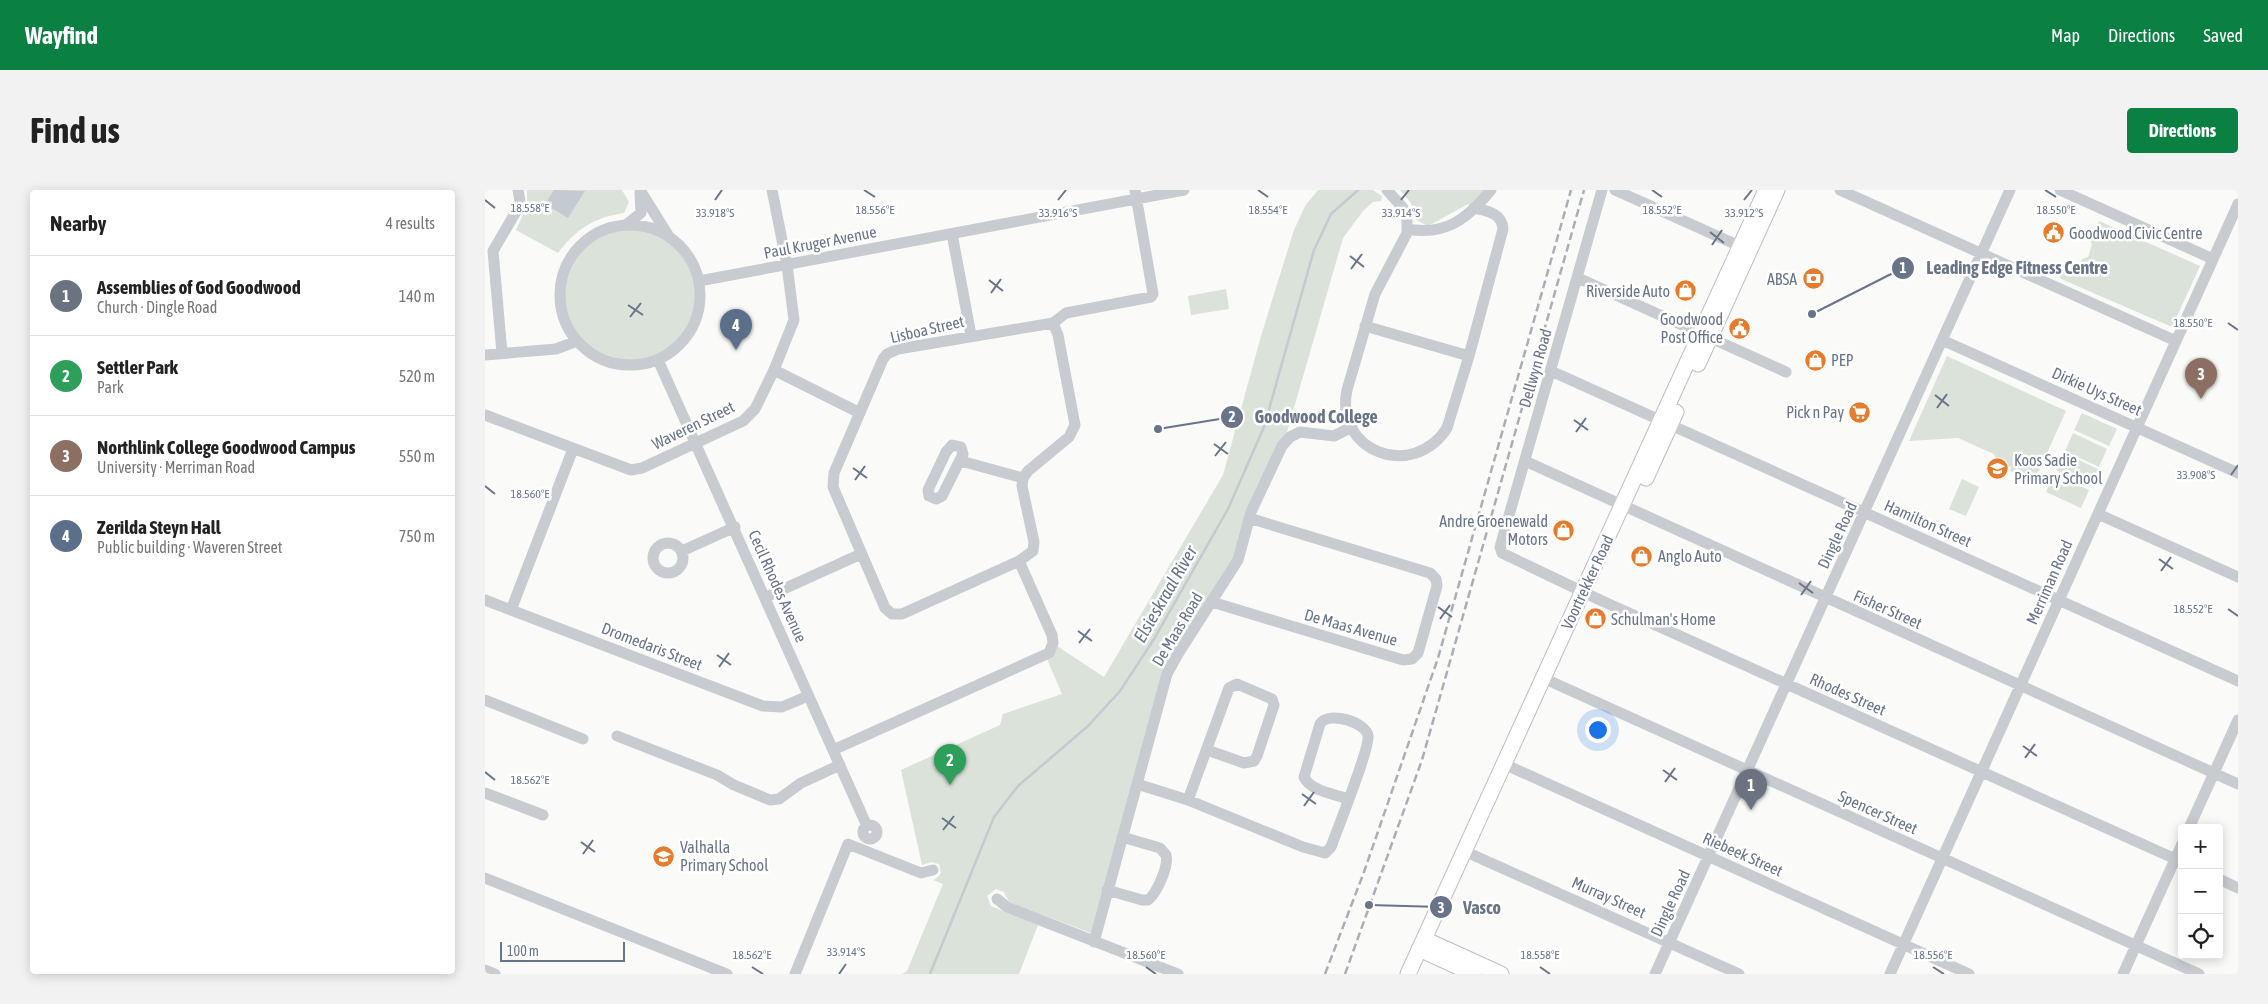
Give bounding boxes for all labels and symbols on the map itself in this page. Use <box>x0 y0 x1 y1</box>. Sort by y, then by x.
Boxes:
text: 18.558°E <box>511 201 549 215</box>
text: 18.556°E <box>856 203 894 217</box>
text: 18.554°E <box>1249 203 1287 217</box>
text: 18.552°E <box>1643 203 1681 217</box>
text: 18.550°E <box>2037 203 2075 217</box>
text: 33.918°S <box>696 206 734 220</box>
text: 33.916°S <box>1039 206 1077 220</box>
text: 33.914°S <box>1382 206 1420 220</box>
text: 33.912°S <box>1725 206 1763 220</box>
public building icon: Goodwood Civic Centre <box>2041 221 2065 245</box>
street label: Paul Kruger Avenue <box>762 222 878 263</box>
place label: Goodwood Civic Centre <box>2069 224 2202 242</box>
callout: Leading Edge Fitness Centre <box>1891 251 2118 284</box>
text: Leading Edge Fitness Centre <box>1926 257 2108 278</box>
text: 1 <box>1899 259 1907 276</box>
bank icon: ABSA <box>1801 267 1825 291</box>
place label: ABSA <box>1767 270 1797 288</box>
shop icon: Riverside Auto <box>1674 279 1698 303</box>
place label: Riverside Auto <box>1586 282 1670 300</box>
pin: 4 <box>720 309 752 350</box>
place label: Goodwood Post Office <box>1660 310 1723 346</box>
street label: Lisboa Street <box>888 312 966 346</box>
public building icon: Goodwood Post Office <box>1727 316 1751 340</box>
text: 18.550°E <box>2174 316 2212 330</box>
street label: Dellwyn Road <box>1515 326 1556 410</box>
shop icon: PEP <box>1803 348 1827 372</box>
place label: PEP <box>1831 351 1854 369</box>
pin: 3 <box>2185 358 2217 399</box>
street label: Dirkie Uys Street <box>2049 363 2145 420</box>
street label: Waveren Street <box>649 397 737 453</box>
callout: Goodwood College <box>1219 400 1387 433</box>
supermarket icon: Pick n Pay <box>1848 400 1872 424</box>
place label: Pick n Pay <box>1786 403 1844 422</box>
text: Goodwood College <box>1254 406 1378 427</box>
text: 2 <box>1228 408 1236 425</box>
place label: Koos Sadie Primary School <box>2014 451 2103 488</box>
school or university icon: Koos Sadie Primary School <box>1986 457 2010 481</box>
text: 33.908°S <box>2177 468 2215 482</box>
text: 18.560°E <box>511 487 549 501</box>
street label: Hamilton Street <box>1882 496 1975 550</box>
street label: Dingle Road <box>1814 499 1861 572</box>
place label: Andre Groenewald Motors <box>1439 512 1548 548</box>
shop icon: Andre Groenewald Motors <box>1552 518 1576 542</box>
street label: Cecil Rhodes Avenue <box>745 527 811 645</box>
street label: Voortrekker Road <box>1557 532 1617 632</box>
street label: Merriman Road <box>2022 537 2076 627</box>
water label: Elsieskraal River <box>1129 541 1201 646</box>
shop icon: Anglo Auto <box>1630 544 1654 568</box>
place label: Anglo Auto <box>1658 547 1722 566</box>
street label: Fisher Street <box>1851 586 1925 632</box>
street label: De Maas Road <box>1148 589 1206 669</box>
text: 18.552°E <box>2174 602 2212 616</box>
street label: De Maas Avenue <box>1302 605 1400 649</box>
shop icon: Schulman's Home <box>1583 607 1607 631</box>
place label: Schulman's Home <box>1611 610 1716 628</box>
street label: Dromedaris Street <box>599 619 705 674</box>
street label: Rhodes Street <box>1807 669 1889 719</box>
your location <box>1585 717 1611 743</box>
pin: 2 <box>934 744 966 785</box>
pin: 1 <box>1735 769 1767 810</box>
text: 18.562°E <box>511 773 549 787</box>
street label: Spencer Street <box>1835 787 1921 838</box>
street label: Riebeek Street <box>1700 828 1786 880</box>
place label: Valhalla Primary School <box>680 838 769 875</box>
school or university icon: Valhalla Primary School <box>652 844 676 868</box>
street label: Dingle Road <box>1647 867 1694 940</box>
street label: Murray Street <box>1569 873 1649 922</box>
callout: Vasco <box>1428 891 1511 924</box>
text: Vasco <box>1462 897 1501 918</box>
text: 3 <box>1437 899 1445 916</box>
scale bar <box>500 939 625 962</box>
text: 33.914°S <box>827 945 865 959</box>
text: 18.562°E <box>733 948 771 962</box>
text: 18.560°E <box>1127 948 1165 962</box>
text: 18.558°E <box>1521 948 1559 962</box>
text: 18.556°E <box>1914 948 1952 962</box>

